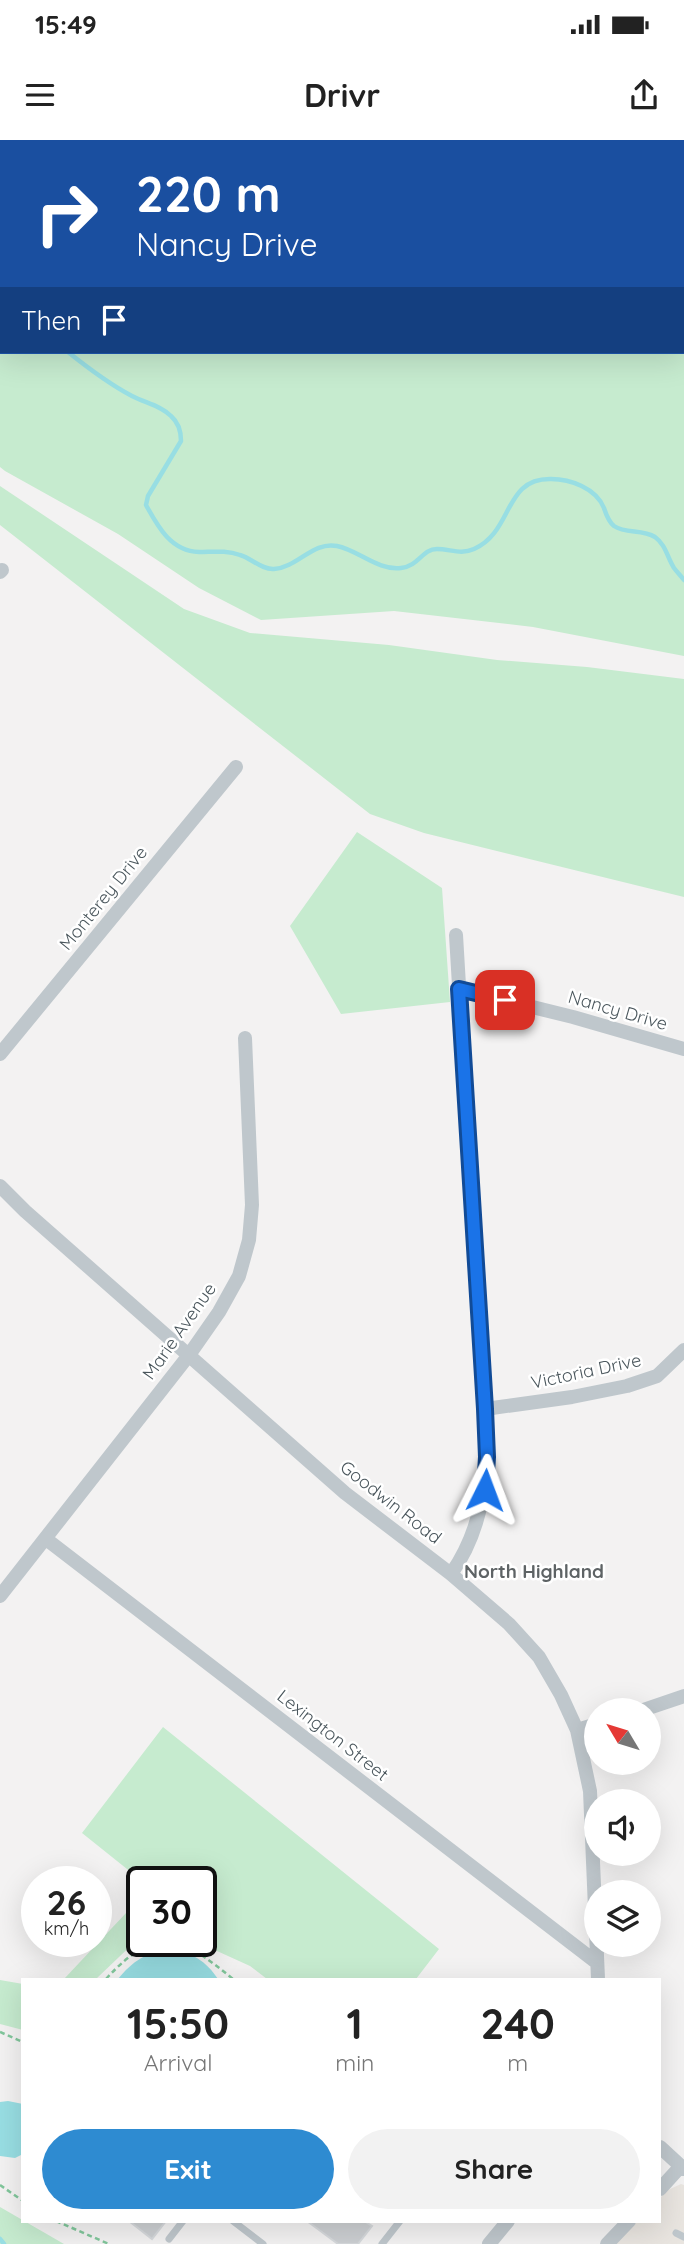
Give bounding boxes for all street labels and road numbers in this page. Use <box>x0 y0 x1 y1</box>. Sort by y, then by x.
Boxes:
street label: Monterey Drive <box>54 841 152 955</box>
street label: Nancy Drive <box>566 985 670 1035</box>
street label: Marie Avenue <box>137 1278 221 1384</box>
street label: Victoria Drive <box>529 1348 643 1394</box>
street label: Goodwin Road <box>336 1455 446 1549</box>
street label: Lexington Street <box>273 1684 393 1786</box>

